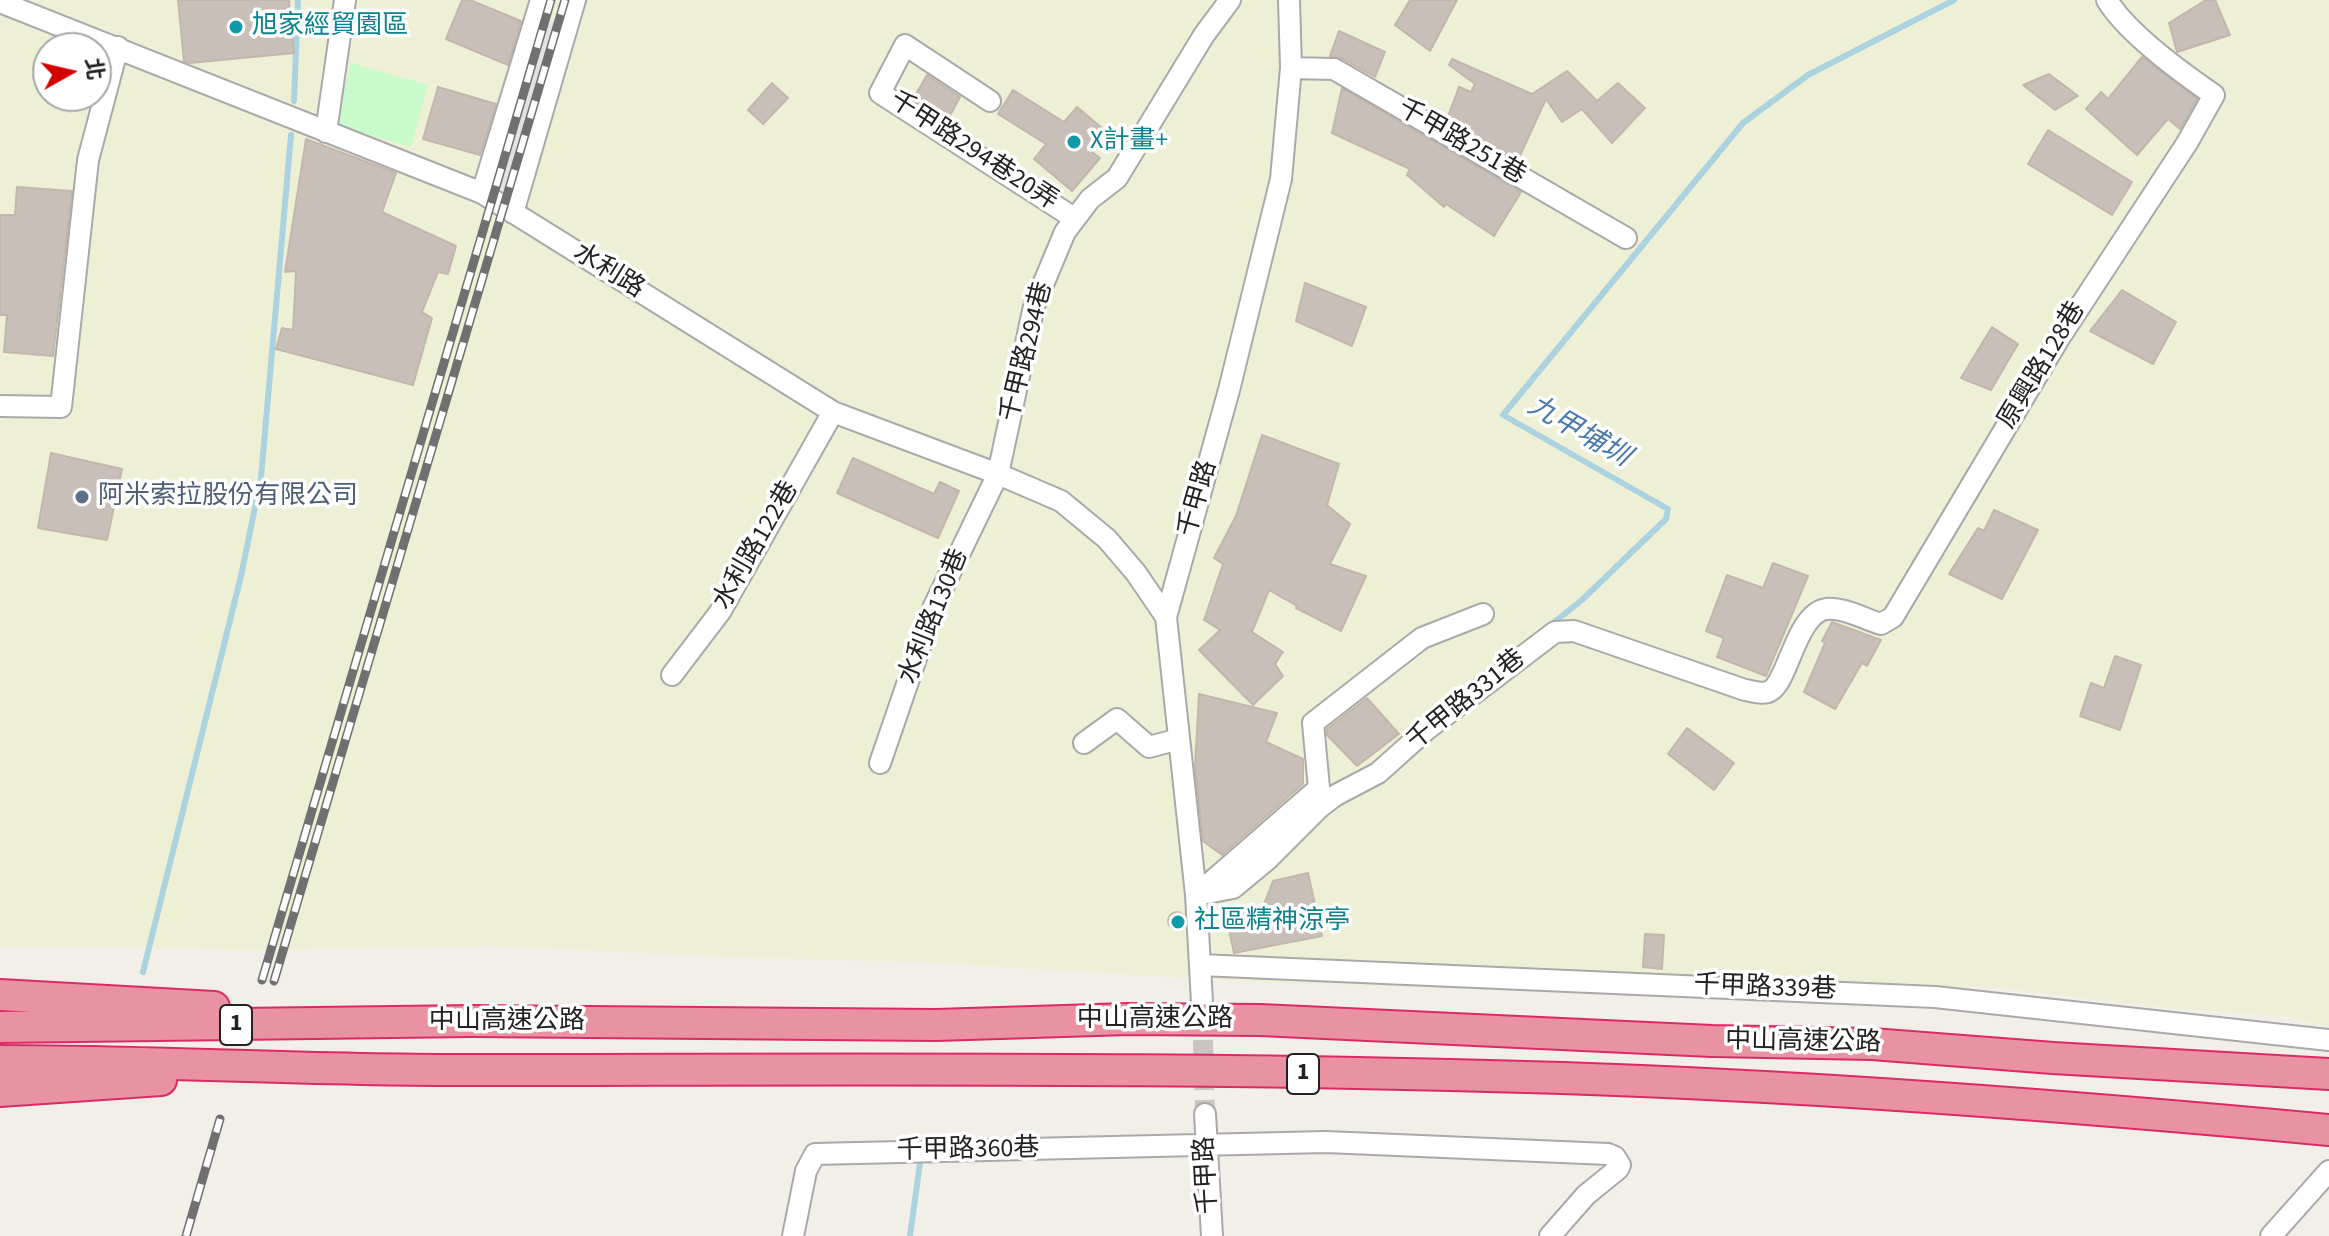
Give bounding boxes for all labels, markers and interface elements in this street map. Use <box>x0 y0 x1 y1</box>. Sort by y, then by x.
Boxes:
place label: 旭家經貿園區 <box>252 11 408 43</box>
marker: 旭家經貿園區 <box>227 18 245 36</box>
north arrow <box>32 32 112 112</box>
text: 北 <box>76 56 111 82</box>
street label: 千甲路294巷20弄 <box>883 86 1063 218</box>
street label: 千甲路251巷 <box>1391 94 1531 192</box>
place label: X計畫+ <box>1090 126 1168 158</box>
marker: X計畫+ <box>1065 133 1083 151</box>
street label: 水利路 <box>567 238 649 306</box>
street label: 千甲路294巷 <box>996 279 1060 425</box>
street label: 原興路128巷 <box>1993 297 2093 435</box>
water label: 九甲埔圳 <box>1521 390 1635 476</box>
street label: 千甲路 <box>1173 457 1225 541</box>
street label: 水利路122巷 <box>708 476 806 616</box>
place label: 阿米索拉股份有限公司 <box>98 481 358 513</box>
marker: 阿米索拉股份有限公司 <box>73 488 91 506</box>
street label: 水利路130巷 <box>894 545 976 689</box>
street label: 千甲路331巷 <box>1402 644 1532 758</box>
place label: 社區精神涼亭 <box>1194 906 1350 938</box>
marker: 社區精神涼亭 <box>1169 913 1187 931</box>
street label: 千甲路339巷 <box>1693 971 1837 1007</box>
street label: 中山高速公路 <box>1077 1004 1233 1036</box>
road number: 1 <box>220 1005 252 1045</box>
street label: 中山高速公路 <box>429 1006 585 1038</box>
street label: 中山高速公路 <box>1725 1026 1881 1060</box>
road number: 1 <box>1287 1054 1319 1094</box>
street label: 千甲路360巷 <box>896 1134 1040 1168</box>
street label: 千甲路 <box>1190 1135 1226 1215</box>

